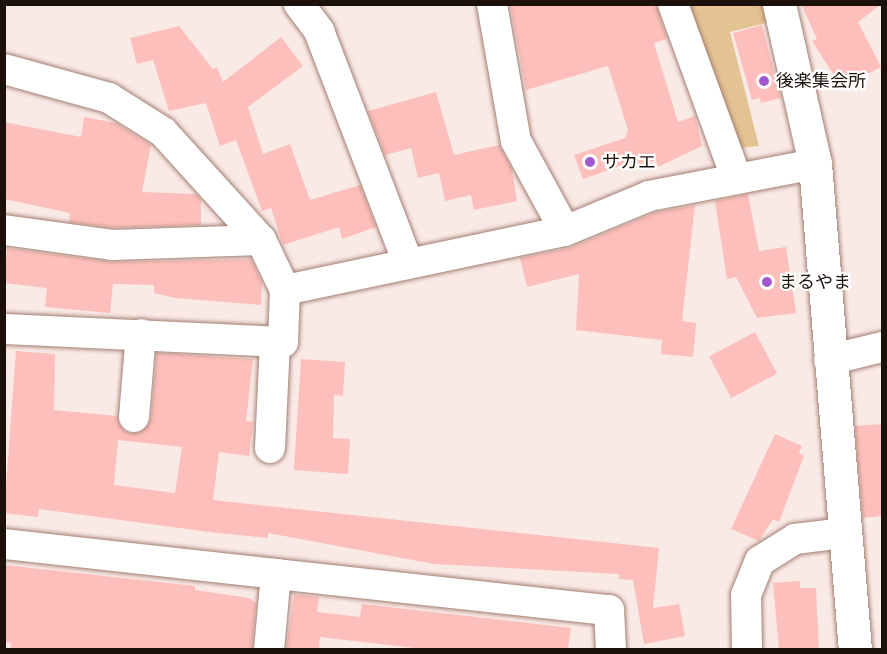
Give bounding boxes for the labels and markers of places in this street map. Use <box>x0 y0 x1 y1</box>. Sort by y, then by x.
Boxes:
place label: 後楽集会所 <box>776 70 866 92</box>
marker: 後楽集会所 <box>757 74 771 88</box>
place label: サカエ <box>602 151 656 173</box>
marker: サカエ <box>583 155 597 169</box>
place label: まるやま <box>779 271 851 293</box>
marker: まるやま <box>760 275 774 289</box>

